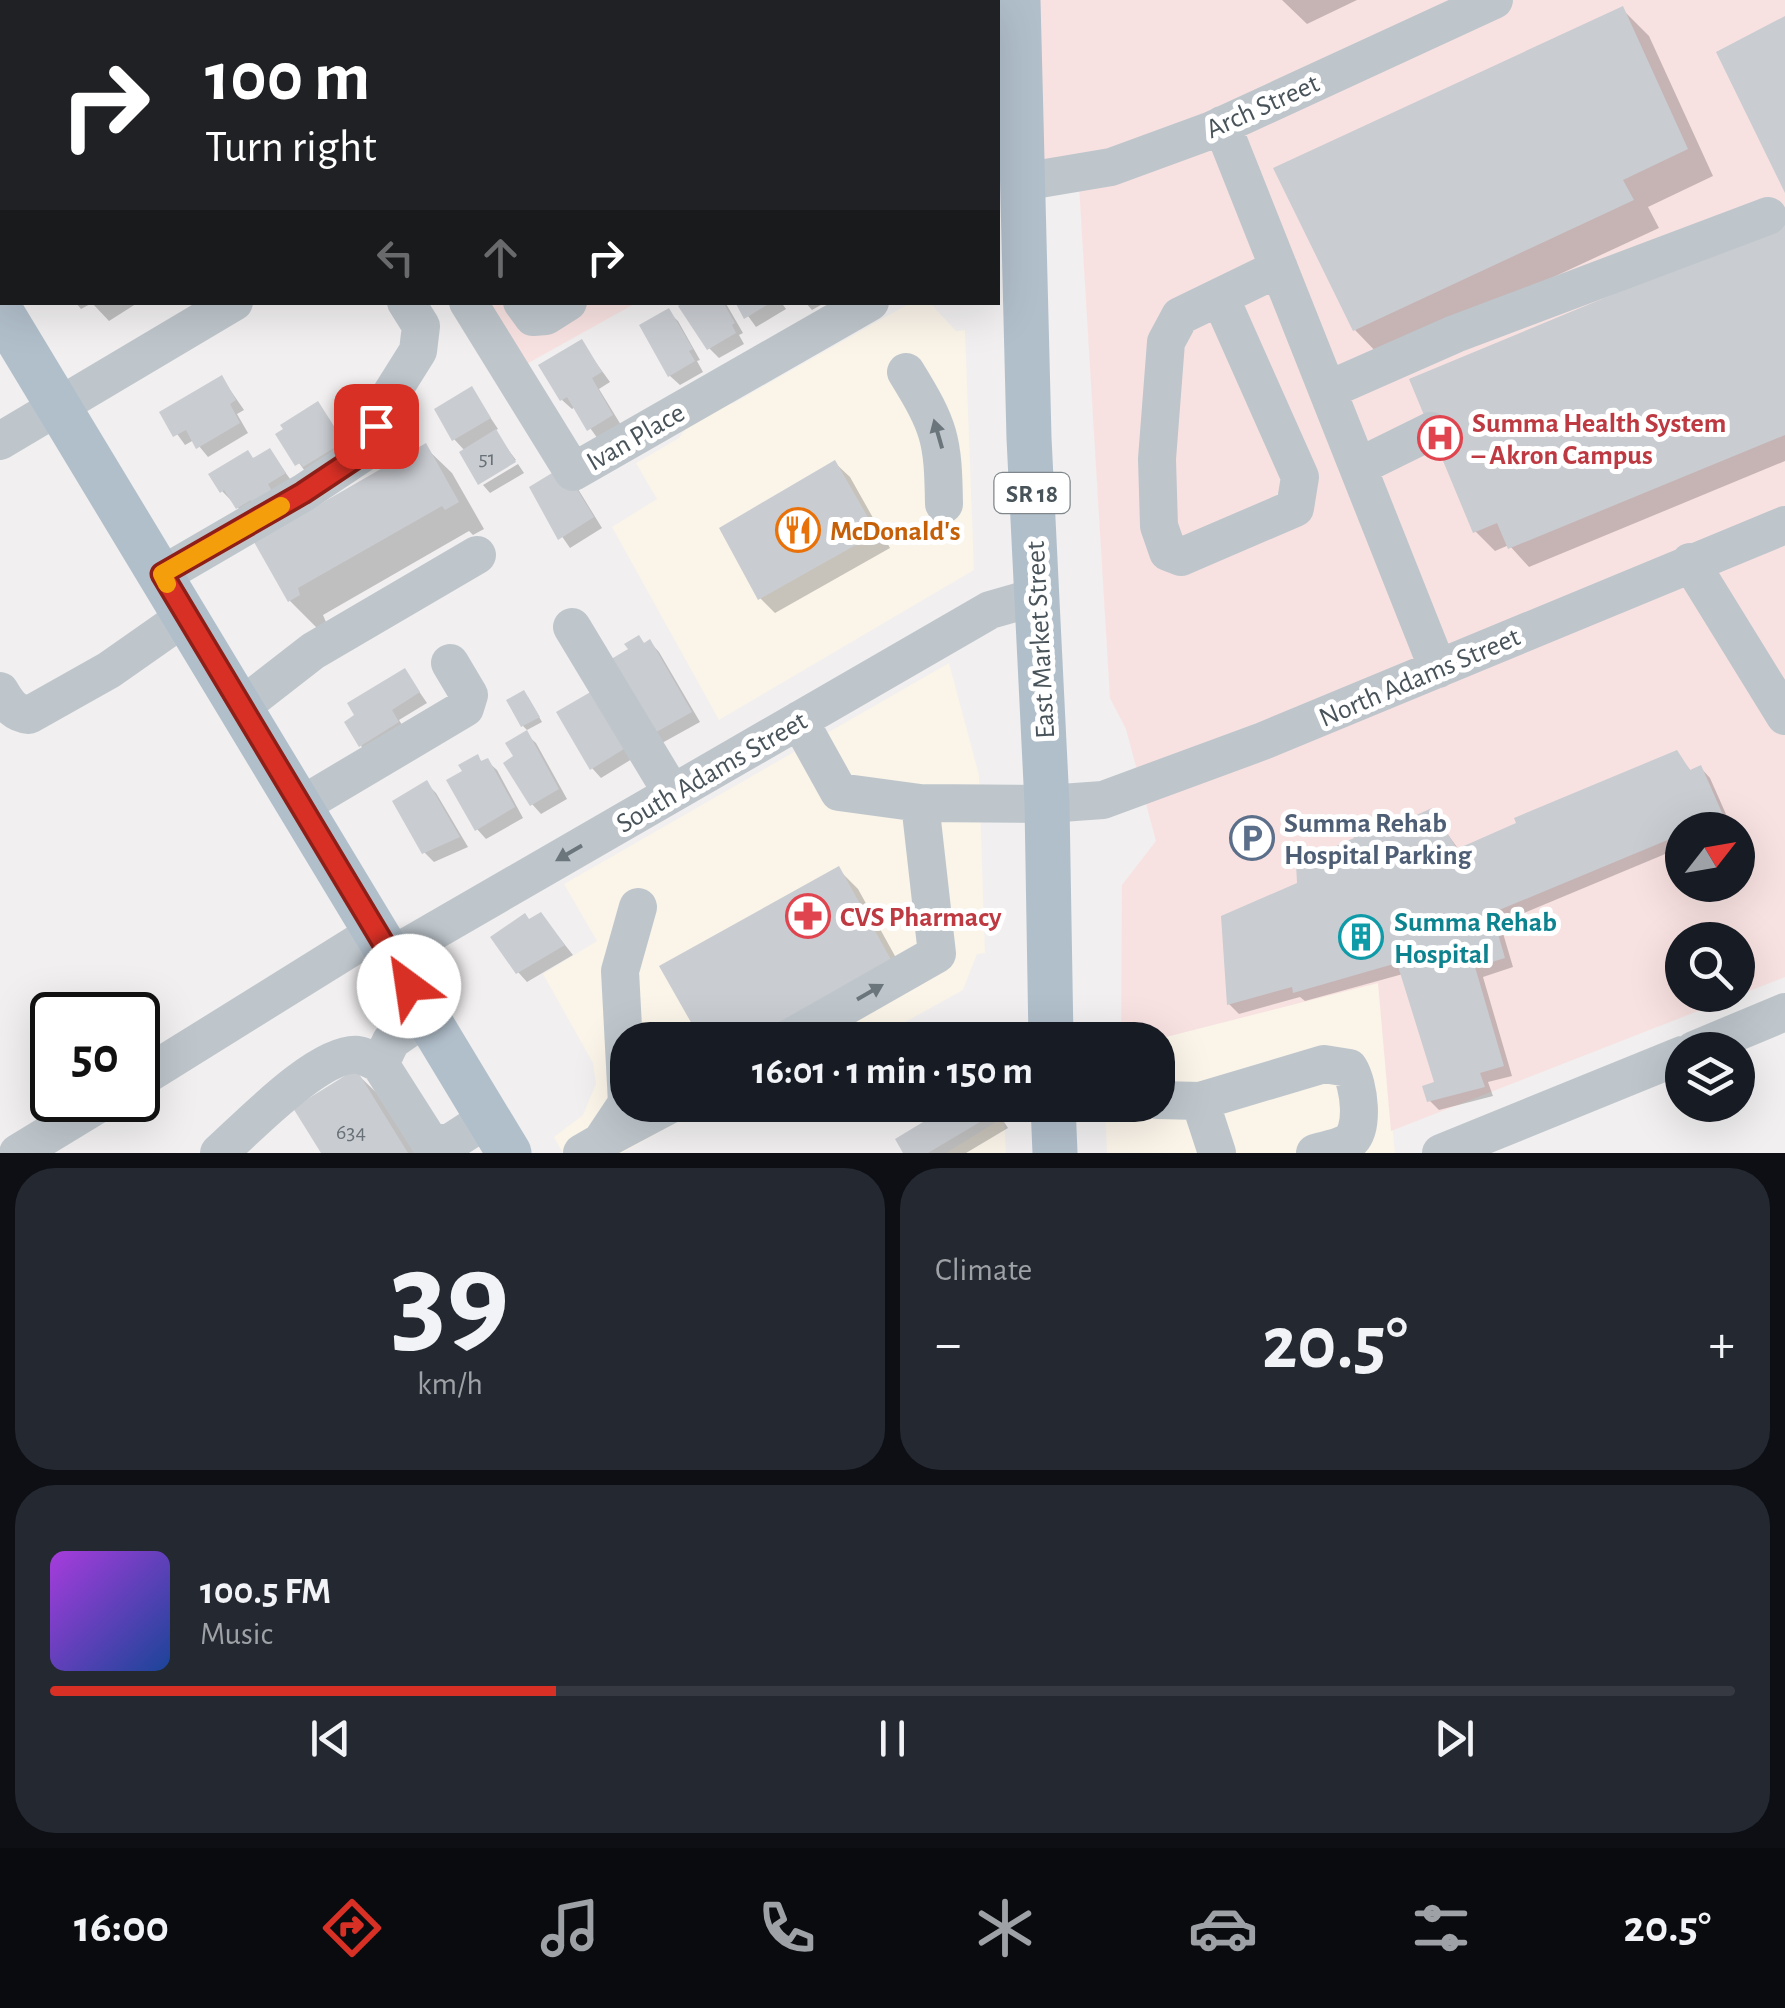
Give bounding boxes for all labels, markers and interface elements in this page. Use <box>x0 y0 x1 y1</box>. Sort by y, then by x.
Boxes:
icon: right <box>40 40 170 170</box>
text: 100 m <box>205 43 370 113</box>
street label: Arch Street <box>1202 69 1324 144</box>
text: Turn right <box>205 125 377 170</box>
icon: left <box>368 230 423 285</box>
icon: ahead <box>473 230 528 285</box>
icon: right <box>578 230 633 285</box>
pin <box>334 384 419 469</box>
icon: arrive <box>349 399 404 454</box>
street label: Ivan Place <box>582 399 690 477</box>
place label: Summa Health System – Akron Campus <box>1471 410 1726 470</box>
hospital icon: Summa Health System – Akron Campus <box>1417 415 1463 461</box>
one-way arrow <box>930 418 946 449</box>
house number: 51 <box>479 447 495 469</box>
road number: SR 18 <box>994 473 1070 513</box>
restaurant icon: McDonald's <box>775 507 821 553</box>
place label: McDonald's <box>830 518 960 546</box>
street label: East Market Street <box>1022 540 1060 740</box>
street label: North Adams Street <box>1315 623 1524 733</box>
street label: South Adams Street <box>612 707 812 839</box>
place label: Summa Rehab Hospital Parking <box>1284 810 1472 870</box>
north arrow <box>1665 812 1755 902</box>
map controls <box>1665 812 1755 1122</box>
parking icon: Summa Rehab Hospital Parking <box>1229 815 1275 861</box>
one-way arrow <box>555 843 583 861</box>
pharmacy icon: CVS Pharmacy <box>785 893 831 939</box>
place label: CVS Pharmacy <box>840 904 1002 932</box>
place label: Summa Rehab Hospital <box>1394 909 1557 969</box>
building icon: Summa Rehab Hospital <box>1338 914 1384 960</box>
button: search <box>1665 922 1755 1012</box>
position arrow <box>357 934 461 1038</box>
one-way arrow <box>856 983 885 1000</box>
speed limit sign: 50 <box>30 992 160 1122</box>
button: layers <box>1665 1032 1755 1122</box>
text: 16:01 · 1 min · 150 m <box>752 1053 1033 1091</box>
house number: 634 <box>336 1121 366 1143</box>
text: 39 <box>391 1235 509 1365</box>
text: Climate <box>935 1254 1032 1286</box>
text: 20.5° <box>1262 1307 1408 1382</box>
text: − <box>935 1317 961 1372</box>
text: + <box>1709 1317 1735 1372</box>
text: km/h <box>417 1368 483 1400</box>
text: 100.5 FM <box>200 1573 331 1611</box>
text: Music <box>200 1618 273 1650</box>
icon: previous <box>303 1711 358 1766</box>
icon: pause <box>865 1711 920 1766</box>
icon: next <box>1427 1711 1482 1766</box>
icon: directions <box>317 1893 387 1963</box>
icon: music <box>535 1893 605 1963</box>
icon: phone <box>752 1893 822 1963</box>
icon: climate <box>970 1893 1040 1963</box>
icon: car <box>1188 1893 1258 1963</box>
icon: filters <box>1406 1893 1476 1963</box>
text: 16:00 <box>74 1905 169 1950</box>
text: 20.5° <box>1624 1905 1711 1950</box>

